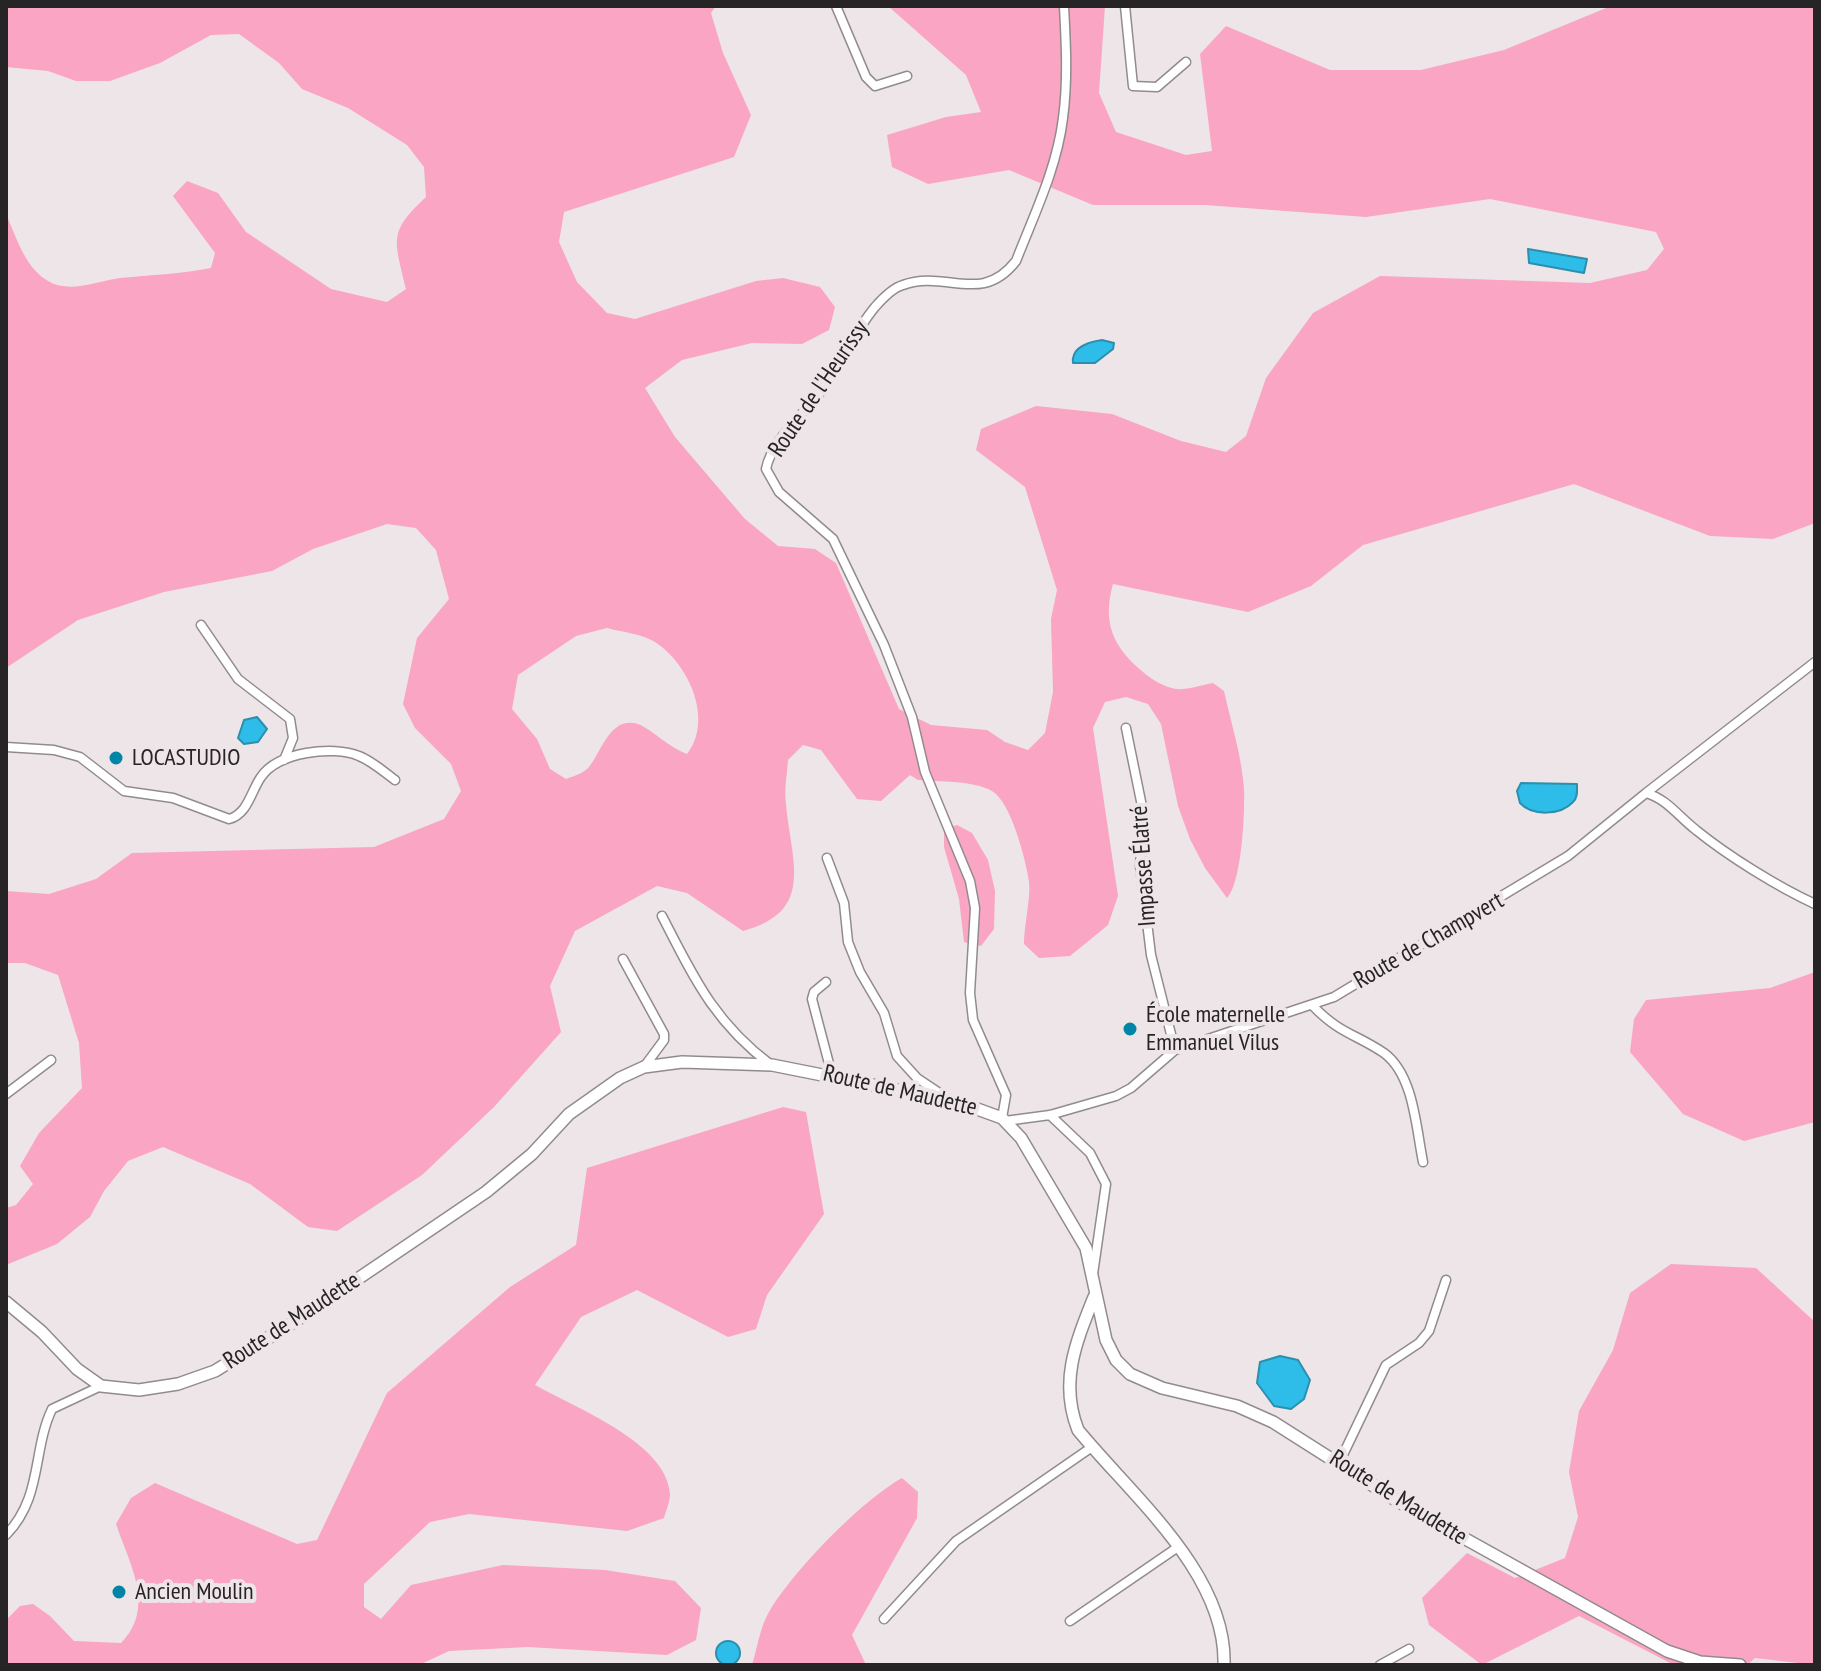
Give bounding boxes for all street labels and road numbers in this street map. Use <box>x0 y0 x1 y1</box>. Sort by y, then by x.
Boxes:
street label: Route de l'Heurissy <box>763 315 875 463</box>
street label: Impasse Élatré <box>1125 805 1163 927</box>
street label: Route de Champvert <box>1349 886 1509 996</box>
street label: Route de Maudette <box>820 1059 980 1123</box>
street label: Route de Maudette <box>218 1266 366 1376</box>
street label: Route de Maudette <box>1324 1444 1472 1552</box>

